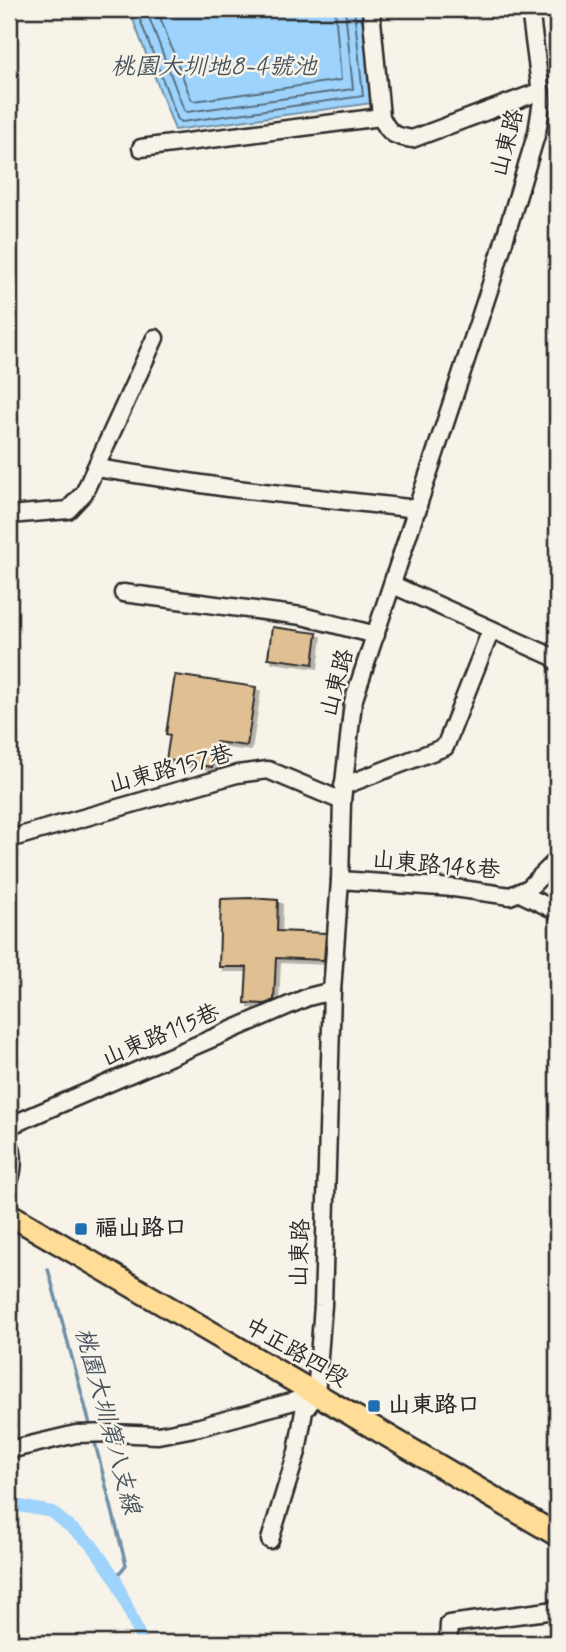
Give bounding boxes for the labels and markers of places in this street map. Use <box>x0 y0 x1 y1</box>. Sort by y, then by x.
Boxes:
place label: 福山路口 <box>95 1214 187 1244</box>
marker: 福山路口 <box>73 1221 89 1237</box>
place label: 山東路口 <box>388 1391 480 1421</box>
marker: 山東路口 <box>366 1398 382 1414</box>

